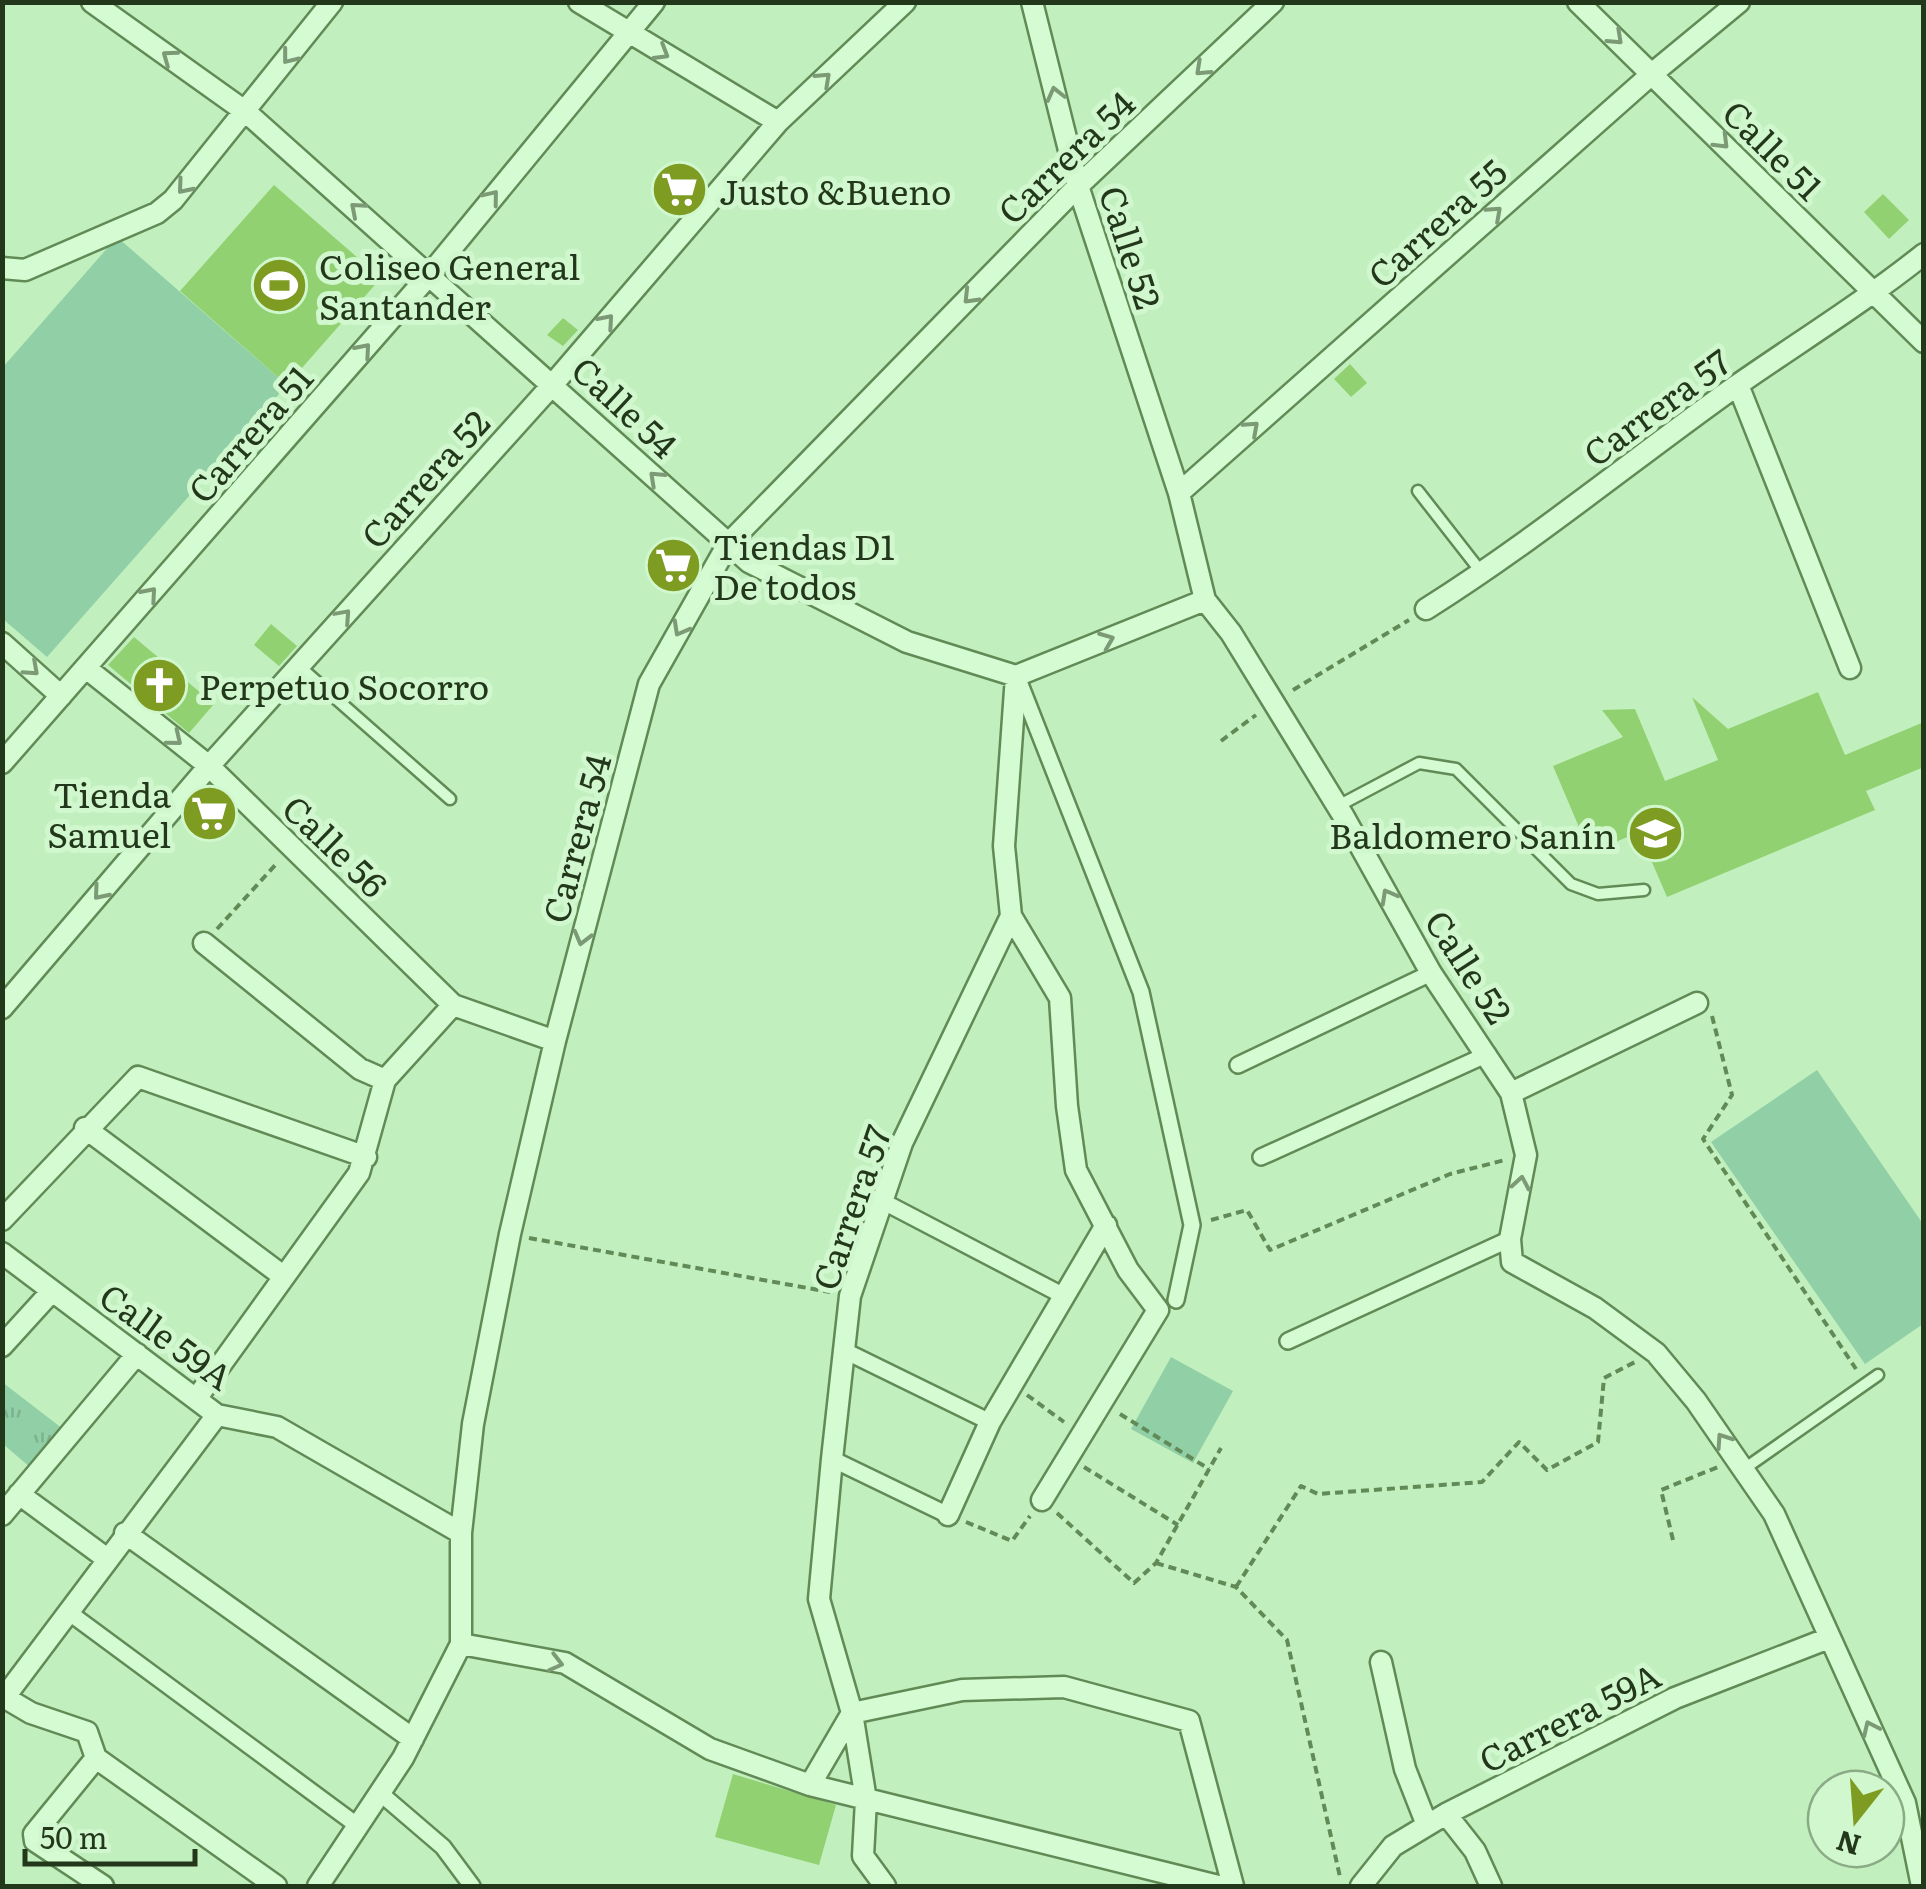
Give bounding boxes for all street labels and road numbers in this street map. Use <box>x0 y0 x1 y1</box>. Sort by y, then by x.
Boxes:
street label: Carrera 54 <box>985 77 1145 235</box>
street label: Calle 51 <box>1712 87 1836 211</box>
street label: Carrera 55 <box>1355 145 1517 299</box>
street label: Calle 52 <box>1088 179 1176 315</box>
street label: Carrera 57 <box>1572 335 1741 477</box>
street label: Calle 54 <box>561 343 691 469</box>
street label: Carrera 51 <box>174 353 324 513</box>
street label: Carrera 52 <box>348 397 500 559</box>
street label: Carrera 54 <box>528 748 622 928</box>
street label: Calle 56 <box>272 782 400 908</box>
street label: Calle 52 <box>1414 899 1526 1033</box>
street label: Carrera 57 <box>798 1117 902 1296</box>
street label: Calle 59A <box>90 1269 244 1401</box>
street label: Carrera 59A <box>1469 1648 1669 1784</box>

